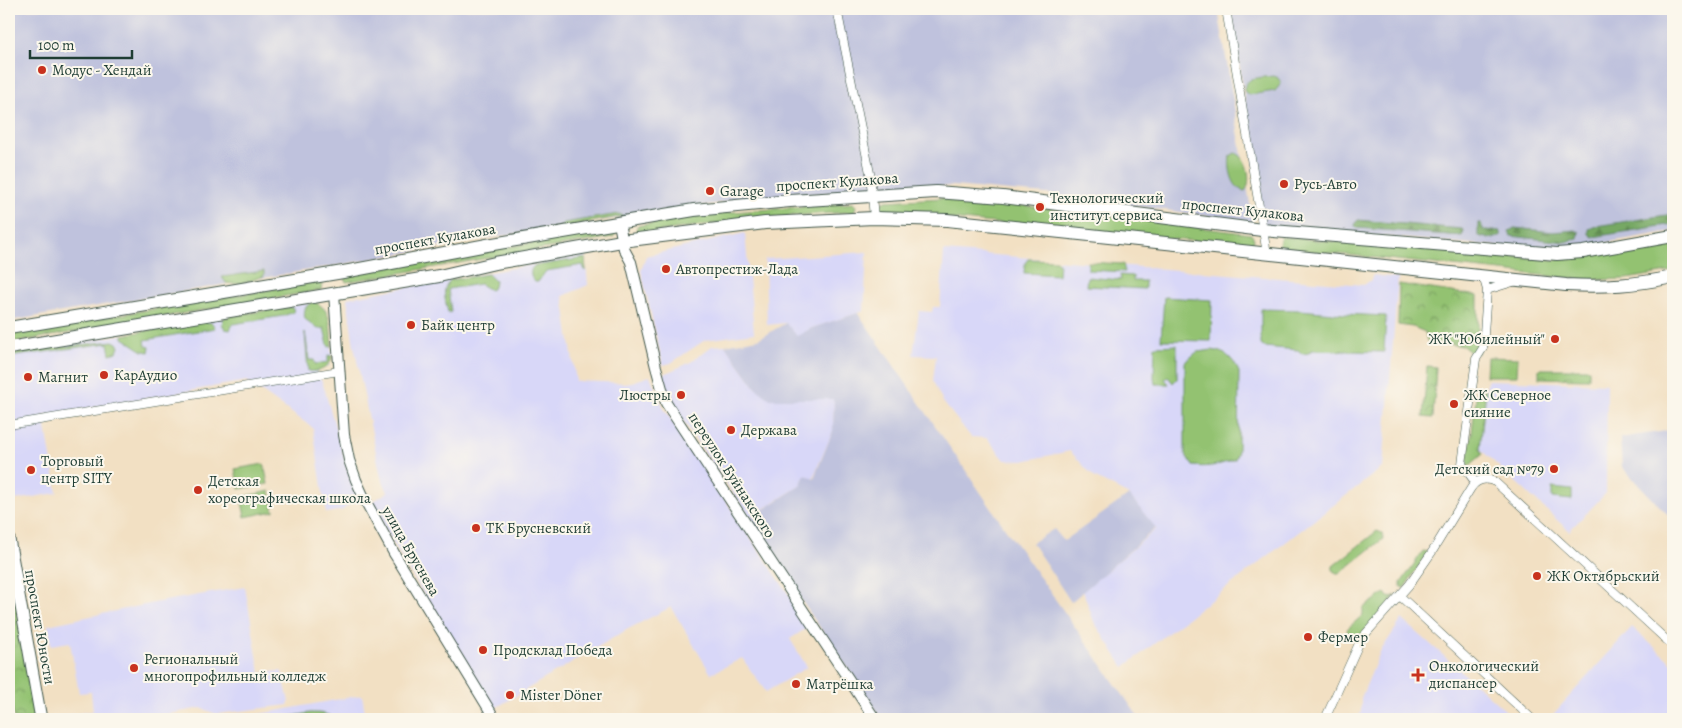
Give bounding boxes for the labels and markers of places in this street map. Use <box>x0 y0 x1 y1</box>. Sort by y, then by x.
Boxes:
place label: Модус - Хендай <box>52 60 152 80</box>
marker: Модус - Хендай <box>36 64 48 76</box>
place label: Русь-Авто <box>1294 174 1357 194</box>
marker: Русь-Авто <box>1278 178 1290 190</box>
place label: Garage <box>720 181 764 201</box>
marker: Garage <box>704 185 716 197</box>
place label: Технологический институт сервиса <box>1050 188 1164 225</box>
marker: Технологический институт сервиса <box>1034 201 1046 213</box>
place label: Автопрестиж-Лада <box>675 259 798 279</box>
marker: Автопрестиж-Лада <box>660 263 672 275</box>
place label: Байк центр <box>421 315 495 335</box>
marker: Байк центр <box>405 319 417 331</box>
place label: ЖК "Юбилейный" <box>1429 329 1545 349</box>
marker: ЖК "Юбилейный" <box>1549 333 1561 345</box>
place label: КарАудио <box>114 365 177 385</box>
place label: Магнит <box>38 367 88 387</box>
marker: КарАудио <box>98 369 110 381</box>
marker: Магнит <box>22 371 34 383</box>
place label: Люстры <box>619 385 671 405</box>
place label: ЖК Северное сияние <box>1464 385 1551 422</box>
marker: Люстры <box>675 389 687 401</box>
marker: ЖК Северное сияние <box>1448 398 1460 410</box>
place label: Держава <box>741 420 797 440</box>
marker: Держава <box>725 424 737 436</box>
place label: Торговый центр SITY <box>41 451 113 488</box>
place label: Детский сад №79 <box>1435 459 1544 479</box>
marker: Детский сад №79 <box>1548 463 1560 475</box>
marker: Торговый центр SITY <box>25 464 37 476</box>
place label: Детская хореографическая школа <box>208 471 371 508</box>
marker: Детская хореографическая школа <box>192 484 204 496</box>
place label: ТК Брусневский <box>486 518 591 538</box>
marker: ТК Брусневский <box>470 522 482 534</box>
place label: ЖК Октябрьский <box>1547 566 1660 586</box>
marker: ЖК Октябрьский <box>1531 570 1543 582</box>
place label: Фермер <box>1318 627 1368 647</box>
marker: Фермер <box>1302 631 1314 643</box>
place label: Продсклад Победа <box>493 640 613 660</box>
marker: Продсклад Победа <box>477 644 489 656</box>
place label: Региональный многопрофильный колледж <box>144 649 326 686</box>
place label: Онкологический диспансер <box>1428 656 1539 693</box>
marker: Региональный многопрофильный колледж <box>128 662 140 674</box>
marker: Онкологический диспансер <box>1411 668 1425 682</box>
place label: Матрёшка <box>806 674 874 694</box>
marker: Матрёшка <box>790 678 802 690</box>
place label: Mister Döner <box>520 685 602 705</box>
marker: Mister Döner <box>504 689 516 701</box>

